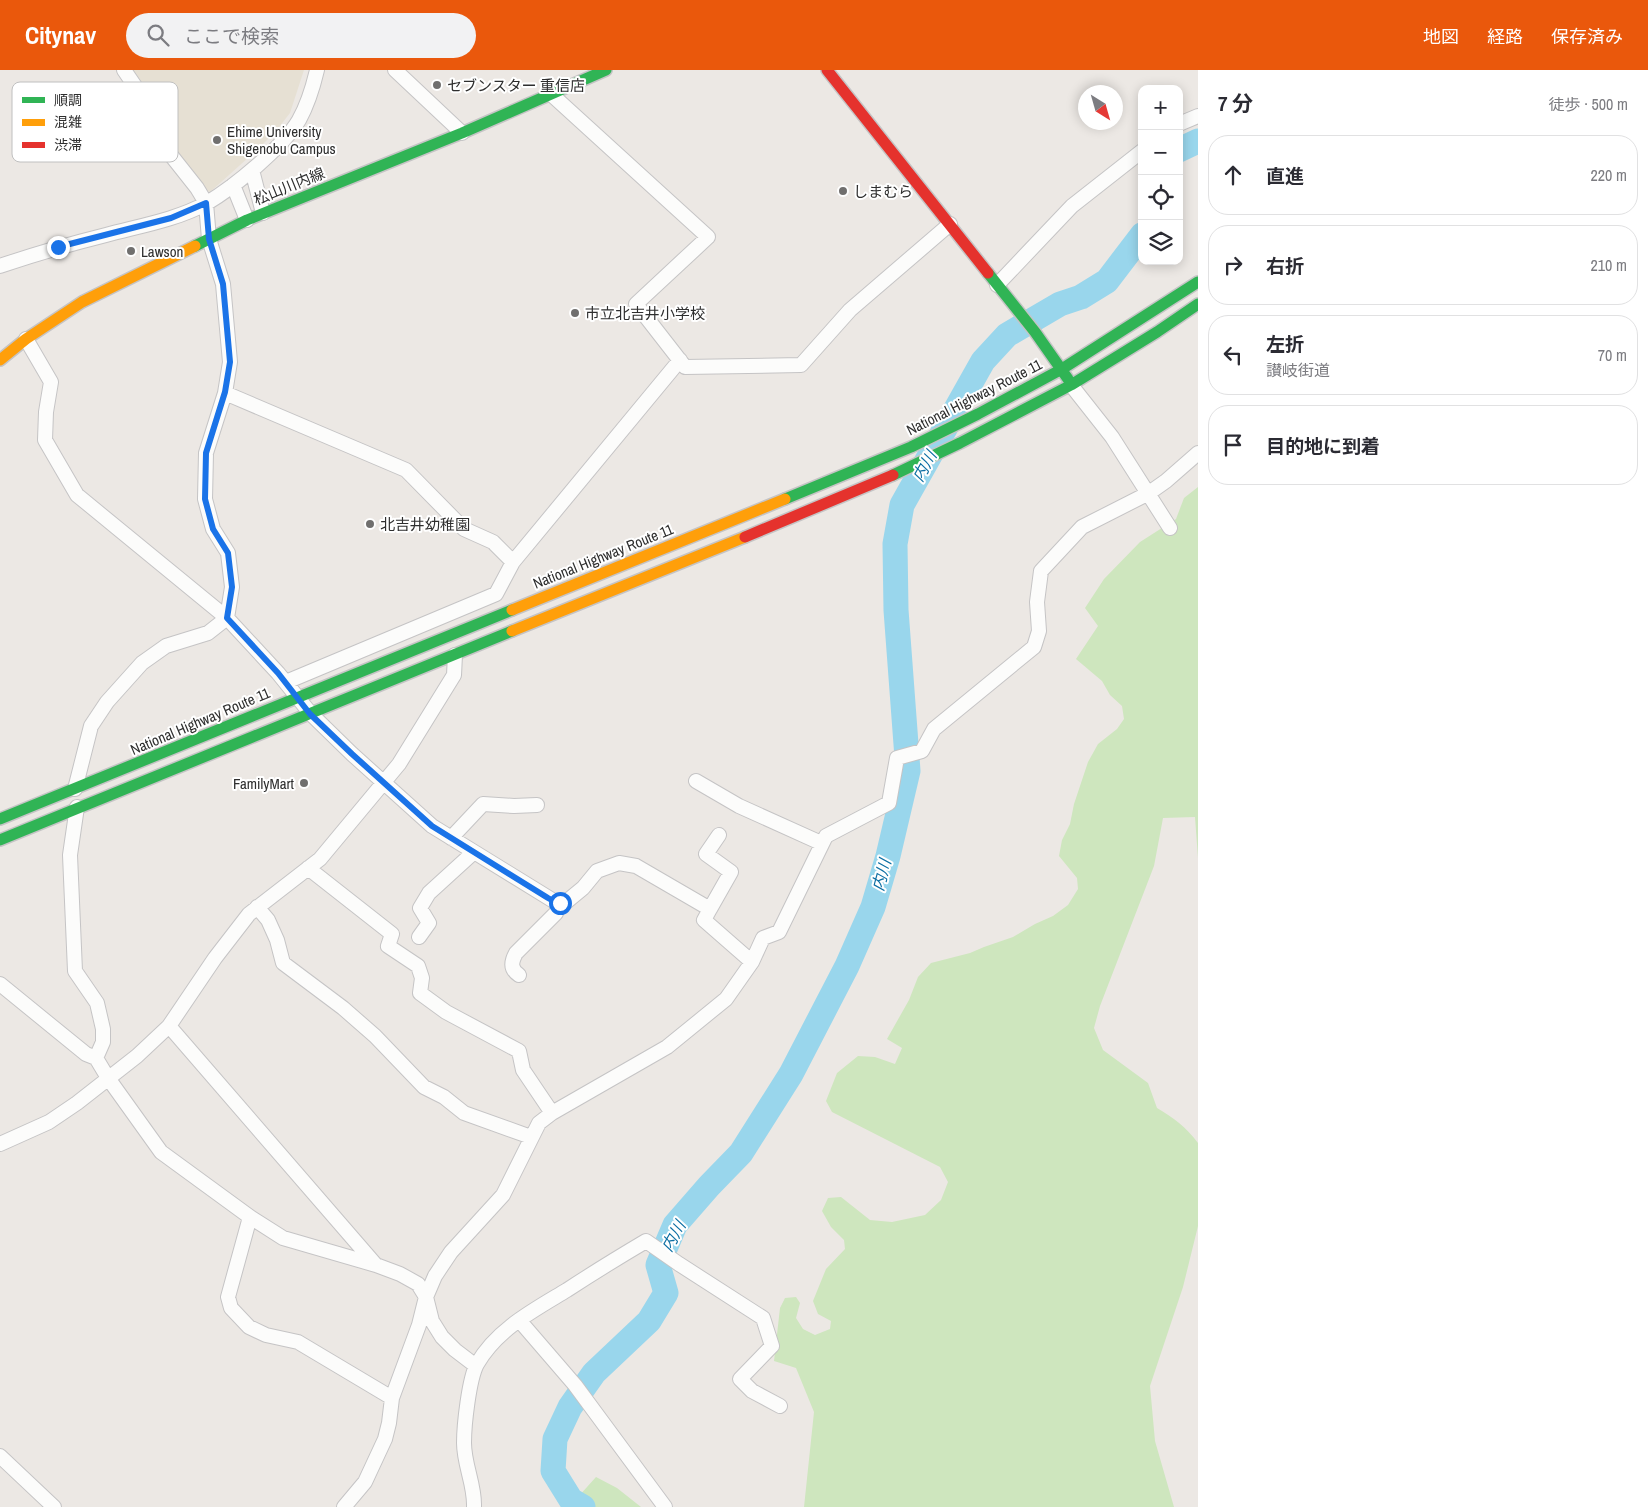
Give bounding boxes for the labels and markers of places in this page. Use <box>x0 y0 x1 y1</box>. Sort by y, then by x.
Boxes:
place label: セブンスター 重信店 <box>447 75 585 96</box>
marker: セブンスター 重信店 <box>431 79 443 91</box>
place label: Ehime University Shigenobu Campus <box>227 121 336 159</box>
marker: Ehime University Shigenobu Campus <box>211 134 223 146</box>
place label: しまむら <box>853 181 913 202</box>
marker: しまむら <box>837 185 849 197</box>
place label: Lawson <box>141 241 183 262</box>
marker: Lawson <box>125 245 137 257</box>
place label: 市立北吉井小学校 <box>585 303 705 324</box>
marker: 市立北吉井小学校 <box>569 307 581 319</box>
place label: 北吉井幼稚園 <box>380 514 470 535</box>
marker: 北吉井幼稚園 <box>364 518 376 530</box>
place label: FamilyMart <box>233 773 295 794</box>
marker: FamilyMart <box>298 777 310 789</box>

